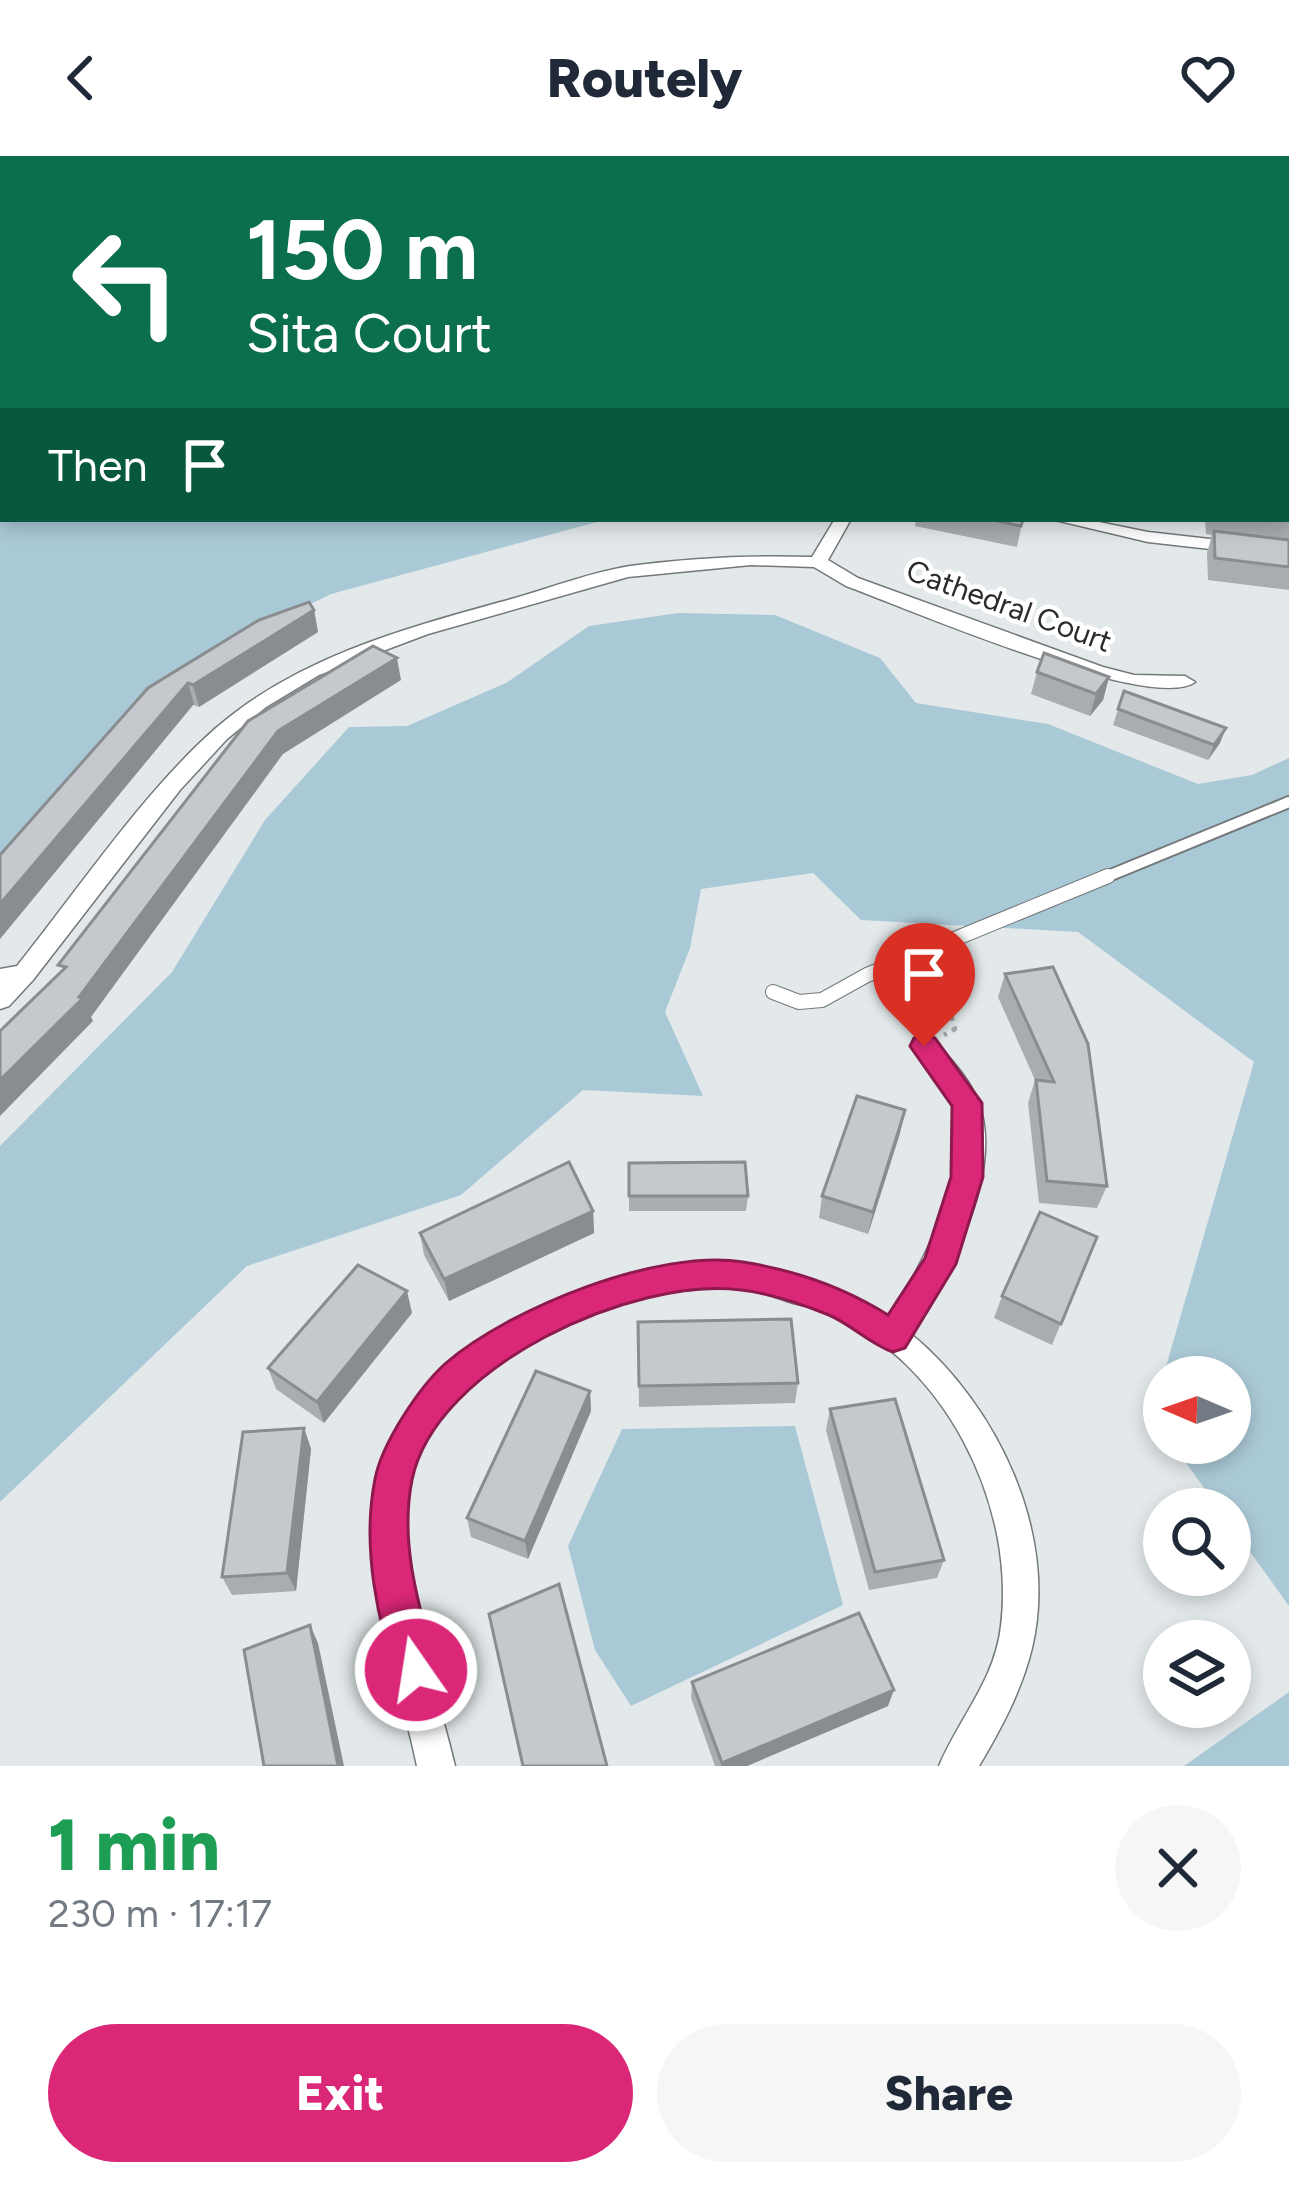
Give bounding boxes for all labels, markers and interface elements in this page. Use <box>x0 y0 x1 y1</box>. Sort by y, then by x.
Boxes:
icon: back <box>48 45 114 111</box>
icon: heart <box>1175 45 1241 111</box>
text: Routely <box>547 46 742 111</box>
text: 150 m <box>246 199 478 300</box>
icon: left <box>48 204 204 360</box>
text: Sita Court <box>246 301 492 366</box>
icon: arrive <box>172 432 238 498</box>
text: Then <box>48 438 148 492</box>
street label: Cathedral Court <box>902 551 1117 660</box>
pin <box>873 923 975 1046</box>
icon: arrive <box>891 941 957 1007</box>
north arrow <box>1143 1356 1251 1464</box>
map controls <box>1143 1356 1251 1728</box>
button: search <box>1143 1488 1251 1596</box>
position arrow <box>353 1607 479 1733</box>
button: layers <box>1143 1620 1251 1728</box>
text: 1 min <box>48 1802 220 1888</box>
button: close <box>1115 1805 1241 1931</box>
text: 230 m · 17:17 <box>48 1890 272 1937</box>
button: Exit <box>48 2024 633 2162</box>
button: Share <box>657 2024 1241 2162</box>

